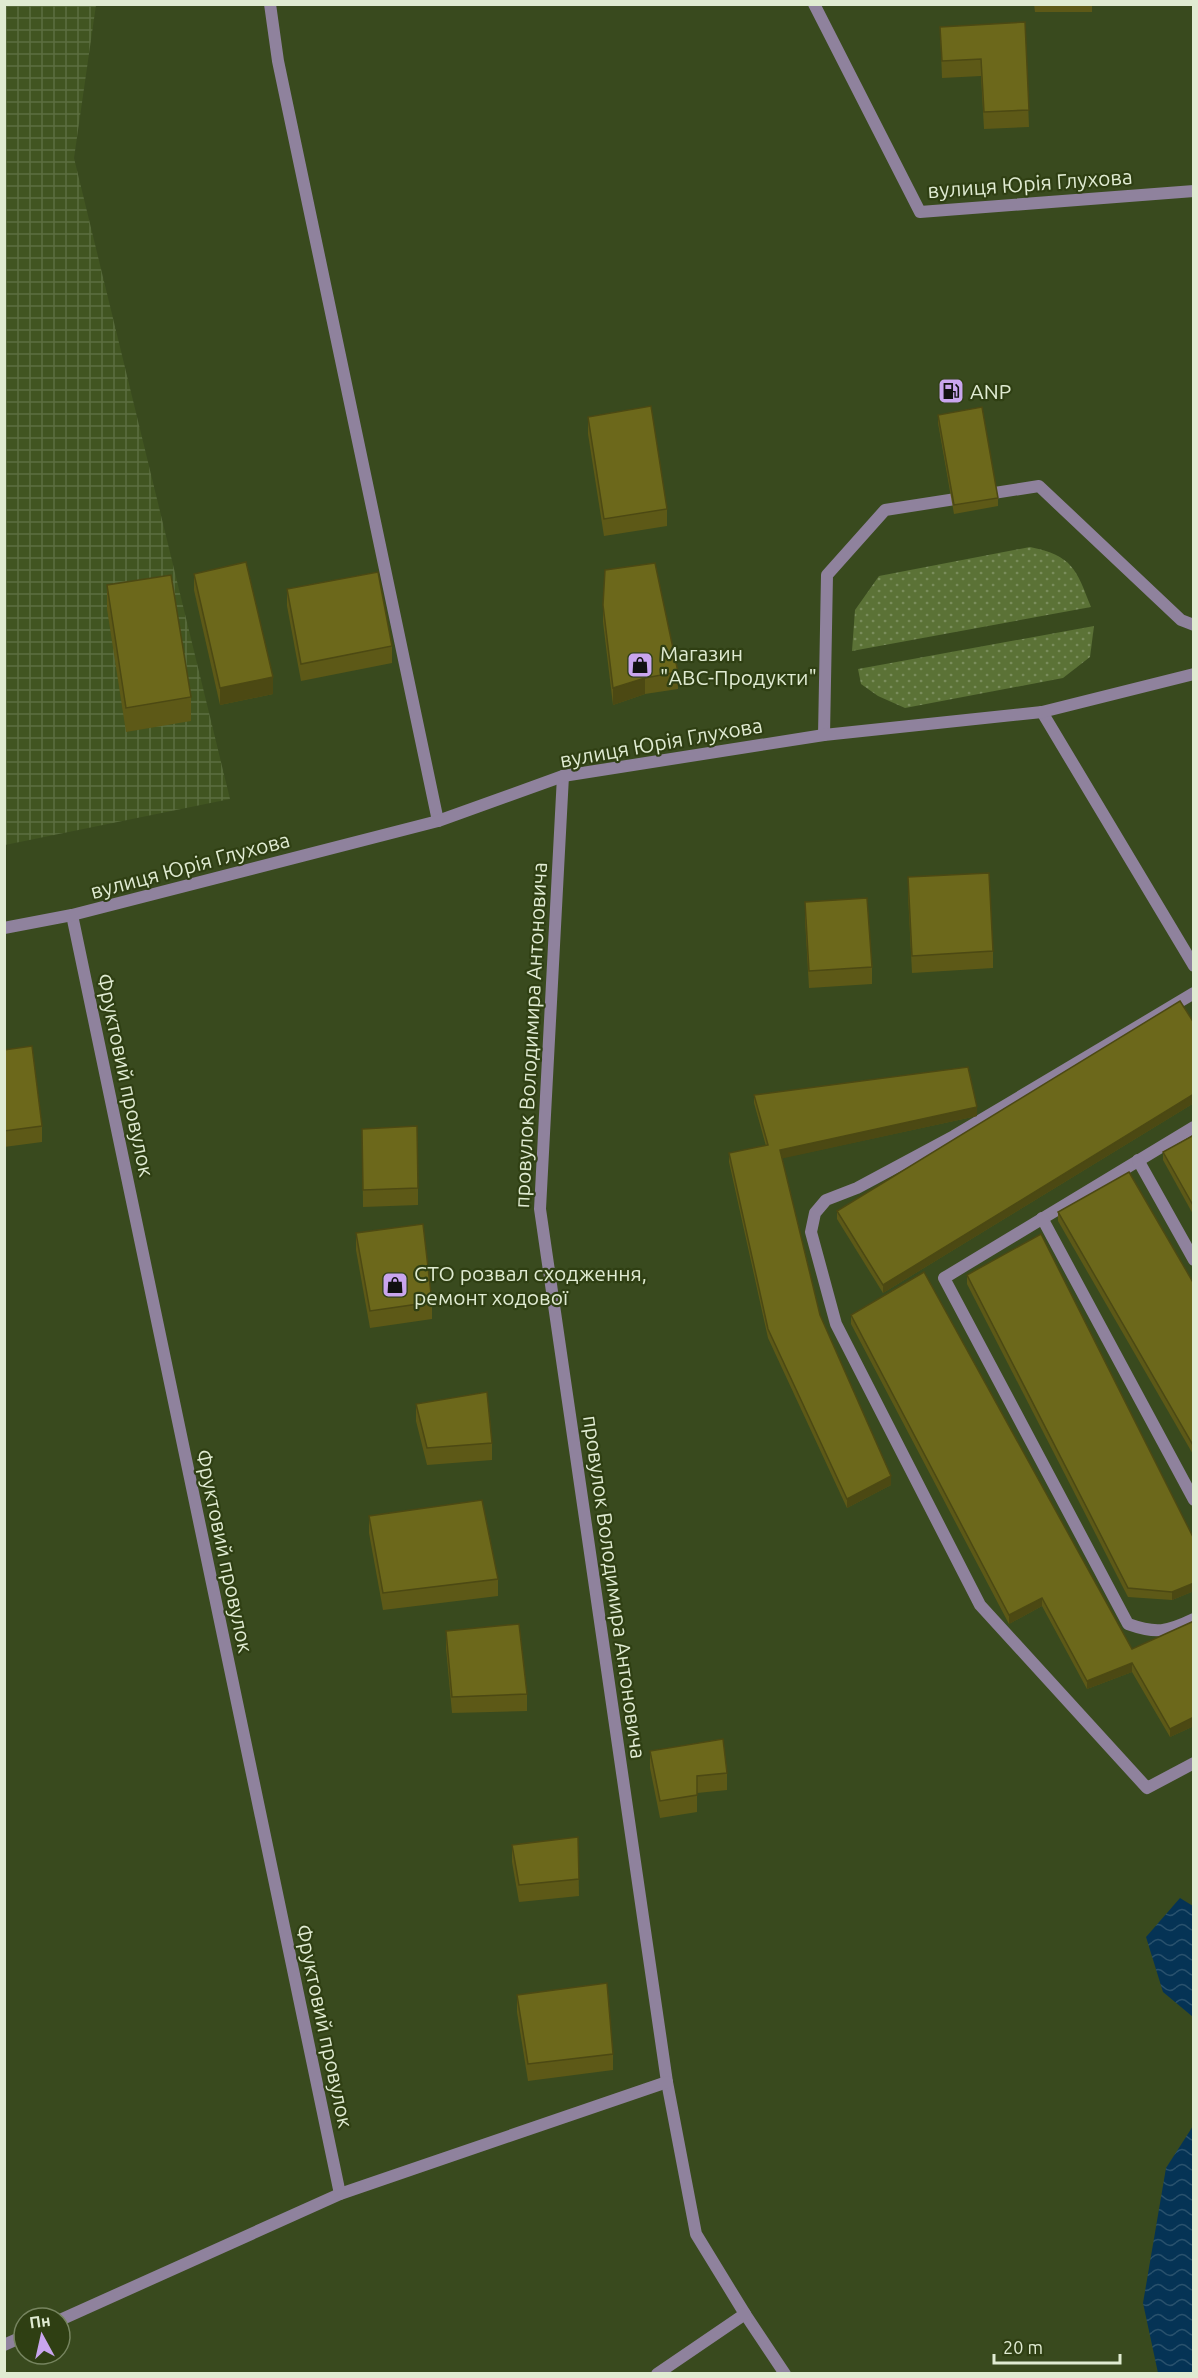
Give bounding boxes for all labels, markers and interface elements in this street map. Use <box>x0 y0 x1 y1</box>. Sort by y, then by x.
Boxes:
street label: вулиця Юрія Глухова <box>927 164 1133 202</box>
fuel station icon: ANP <box>936 376 966 406</box>
place label: ANP <box>970 379 1011 403</box>
place label: Магазин "ABC-Продукти" <box>660 641 817 689</box>
shop icon: Магазин "ABC-Продукти" <box>625 650 655 680</box>
street label: вулиця Юрія Глухова <box>558 712 764 772</box>
street label: вулиця Юрія Глухова <box>88 827 292 903</box>
street label: провулок Володимира Антоновича <box>509 861 551 1209</box>
street label: Фруктовий провулок <box>93 971 159 1179</box>
place label: СТО розвал сходження, ремонт ходової <box>414 1261 647 1309</box>
shop icon: СТО розвал сходження, ремонт ходової <box>380 1270 410 1300</box>
street label: провулок Володимира Антоновича <box>579 1414 651 1760</box>
street label: Фруктовий провулок <box>192 1447 258 1655</box>
street label: Фруктовий провулок <box>292 1922 358 2130</box>
north arrow <box>12 2306 72 2366</box>
text: Пн <box>28 2311 52 2332</box>
scale bar <box>994 2327 1120 2365</box>
text: 20 m <box>1003 2337 1043 2357</box>

